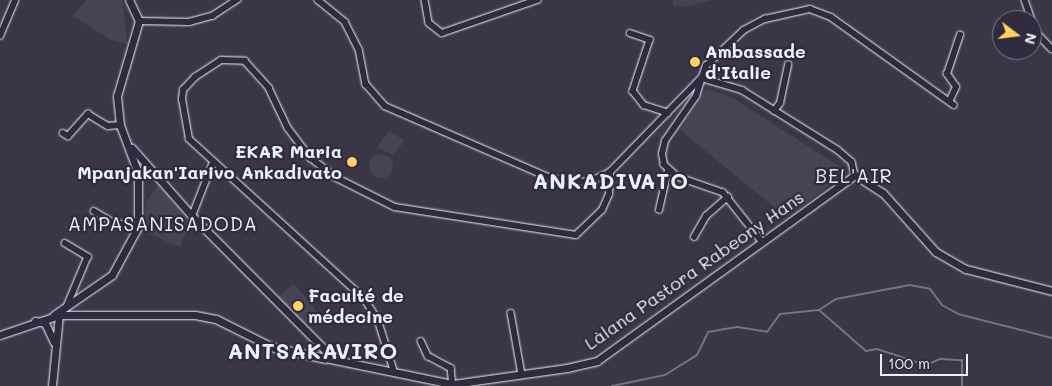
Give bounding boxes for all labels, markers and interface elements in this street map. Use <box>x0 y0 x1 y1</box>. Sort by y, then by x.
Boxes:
north arrow <box>992 10 1042 60</box>
text: N <box>1020 31 1042 46</box>
place label: Ambassade d'Italie <box>705 41 806 84</box>
marker: Ambassade d'Italie <box>689 56 701 68</box>
place label: EKAR Maria Mpanjakan'Iarivo Ankadivato <box>77 141 342 183</box>
marker: EKAR Maria Mpanjakan'Iarivo Ankadivato <box>346 156 358 168</box>
district label: BEL'AIR <box>814 165 894 187</box>
district label: ANKADIVATO <box>532 168 690 194</box>
street label: Làlana Pastora Rabeony Hans <box>580 186 808 354</box>
district label: AMPASANISADODA <box>66 213 260 235</box>
place label: Faculté de médecine <box>308 285 404 328</box>
marker: Faculté de médecine <box>292 300 304 312</box>
district label: ANTSAKAVIRO <box>226 338 400 364</box>
scale bar <box>882 344 970 376</box>
text: 100 m <box>888 353 930 373</box>

